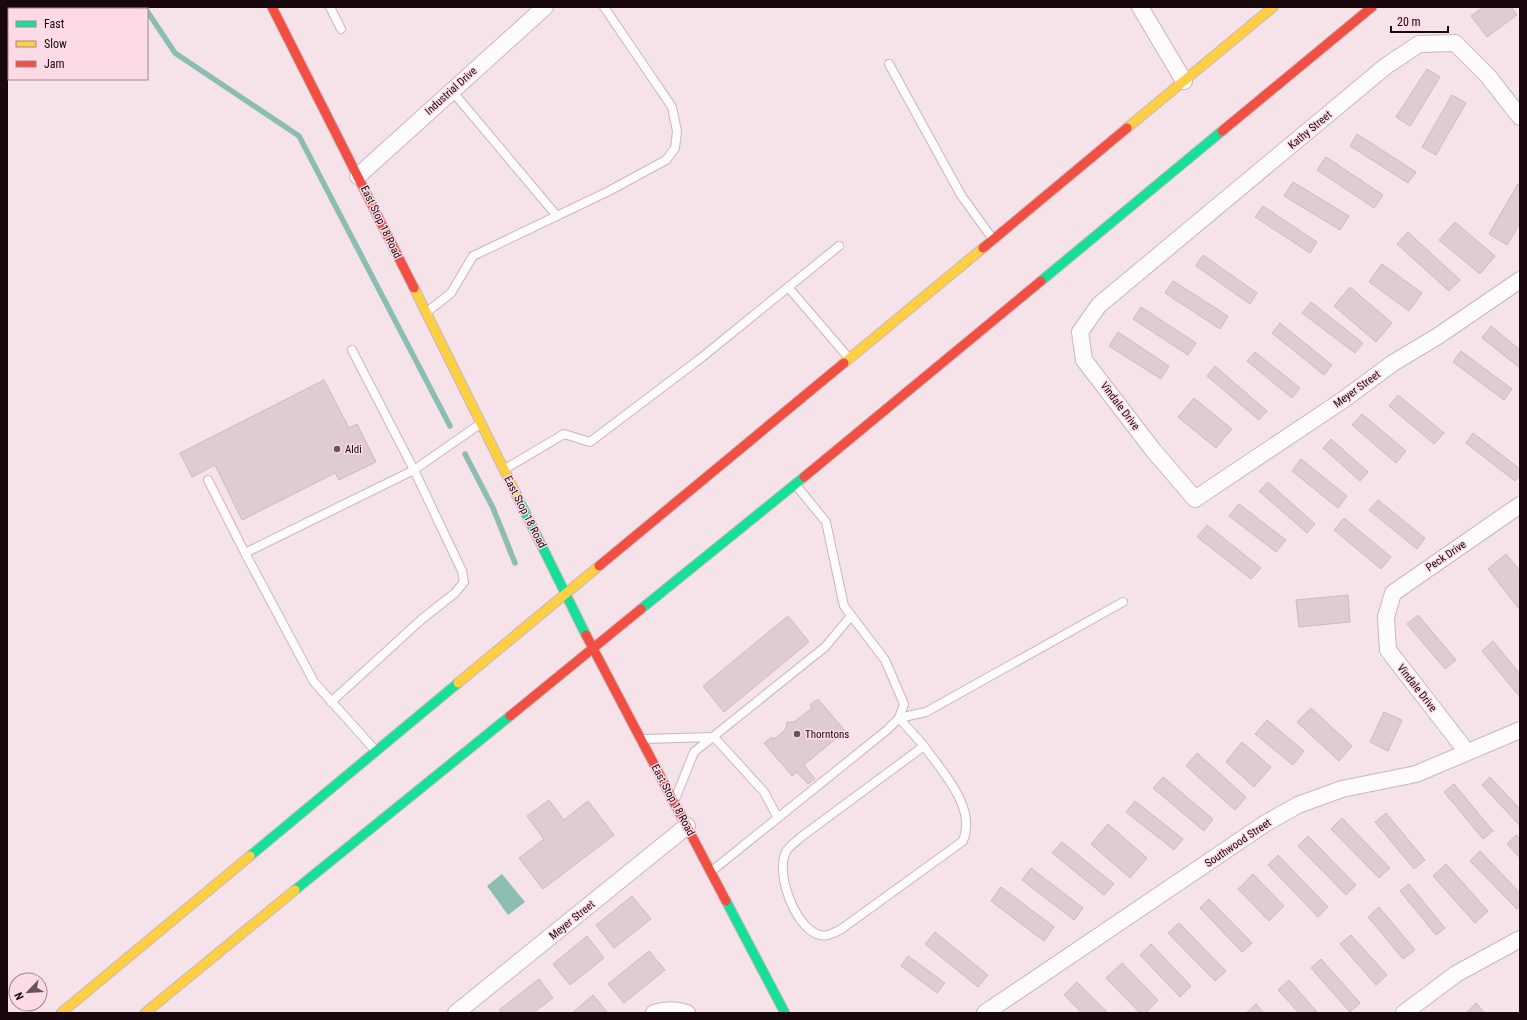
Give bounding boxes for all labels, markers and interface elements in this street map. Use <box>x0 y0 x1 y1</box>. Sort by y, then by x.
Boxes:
legend <box>8 8 148 80</box>
scale bar <box>1391 8 1448 34</box>
text: 20 m <box>1397 15 1421 29</box>
text: Fast <box>44 17 65 31</box>
text: Slow <box>44 37 67 51</box>
text: Jam <box>44 57 65 71</box>
street label: Industrial Drive <box>422 64 480 118</box>
street label: Kathy Street <box>1286 108 1334 152</box>
street label: East Stop 18 Road <box>358 184 404 260</box>
street label: Meyer Street <box>1331 368 1383 410</box>
street label: Vindale Drive <box>1098 379 1142 433</box>
place label: Aldi <box>345 443 362 456</box>
marker: Aldi <box>332 444 342 454</box>
street label: East Stop 18 Road <box>501 474 549 550</box>
street label: Peck Drive <box>1423 538 1469 574</box>
street label: Vindale Drive <box>1394 662 1440 714</box>
place label: Thorntons <box>805 728 849 741</box>
marker: Thorntons <box>792 729 802 739</box>
street label: East Stop 18 Road <box>649 762 697 838</box>
street label: Southwood Street <box>1202 816 1274 870</box>
street label: Meyer Street <box>547 898 597 942</box>
north arrow <box>8 972 48 1012</box>
text: N <box>12 990 27 1002</box>

